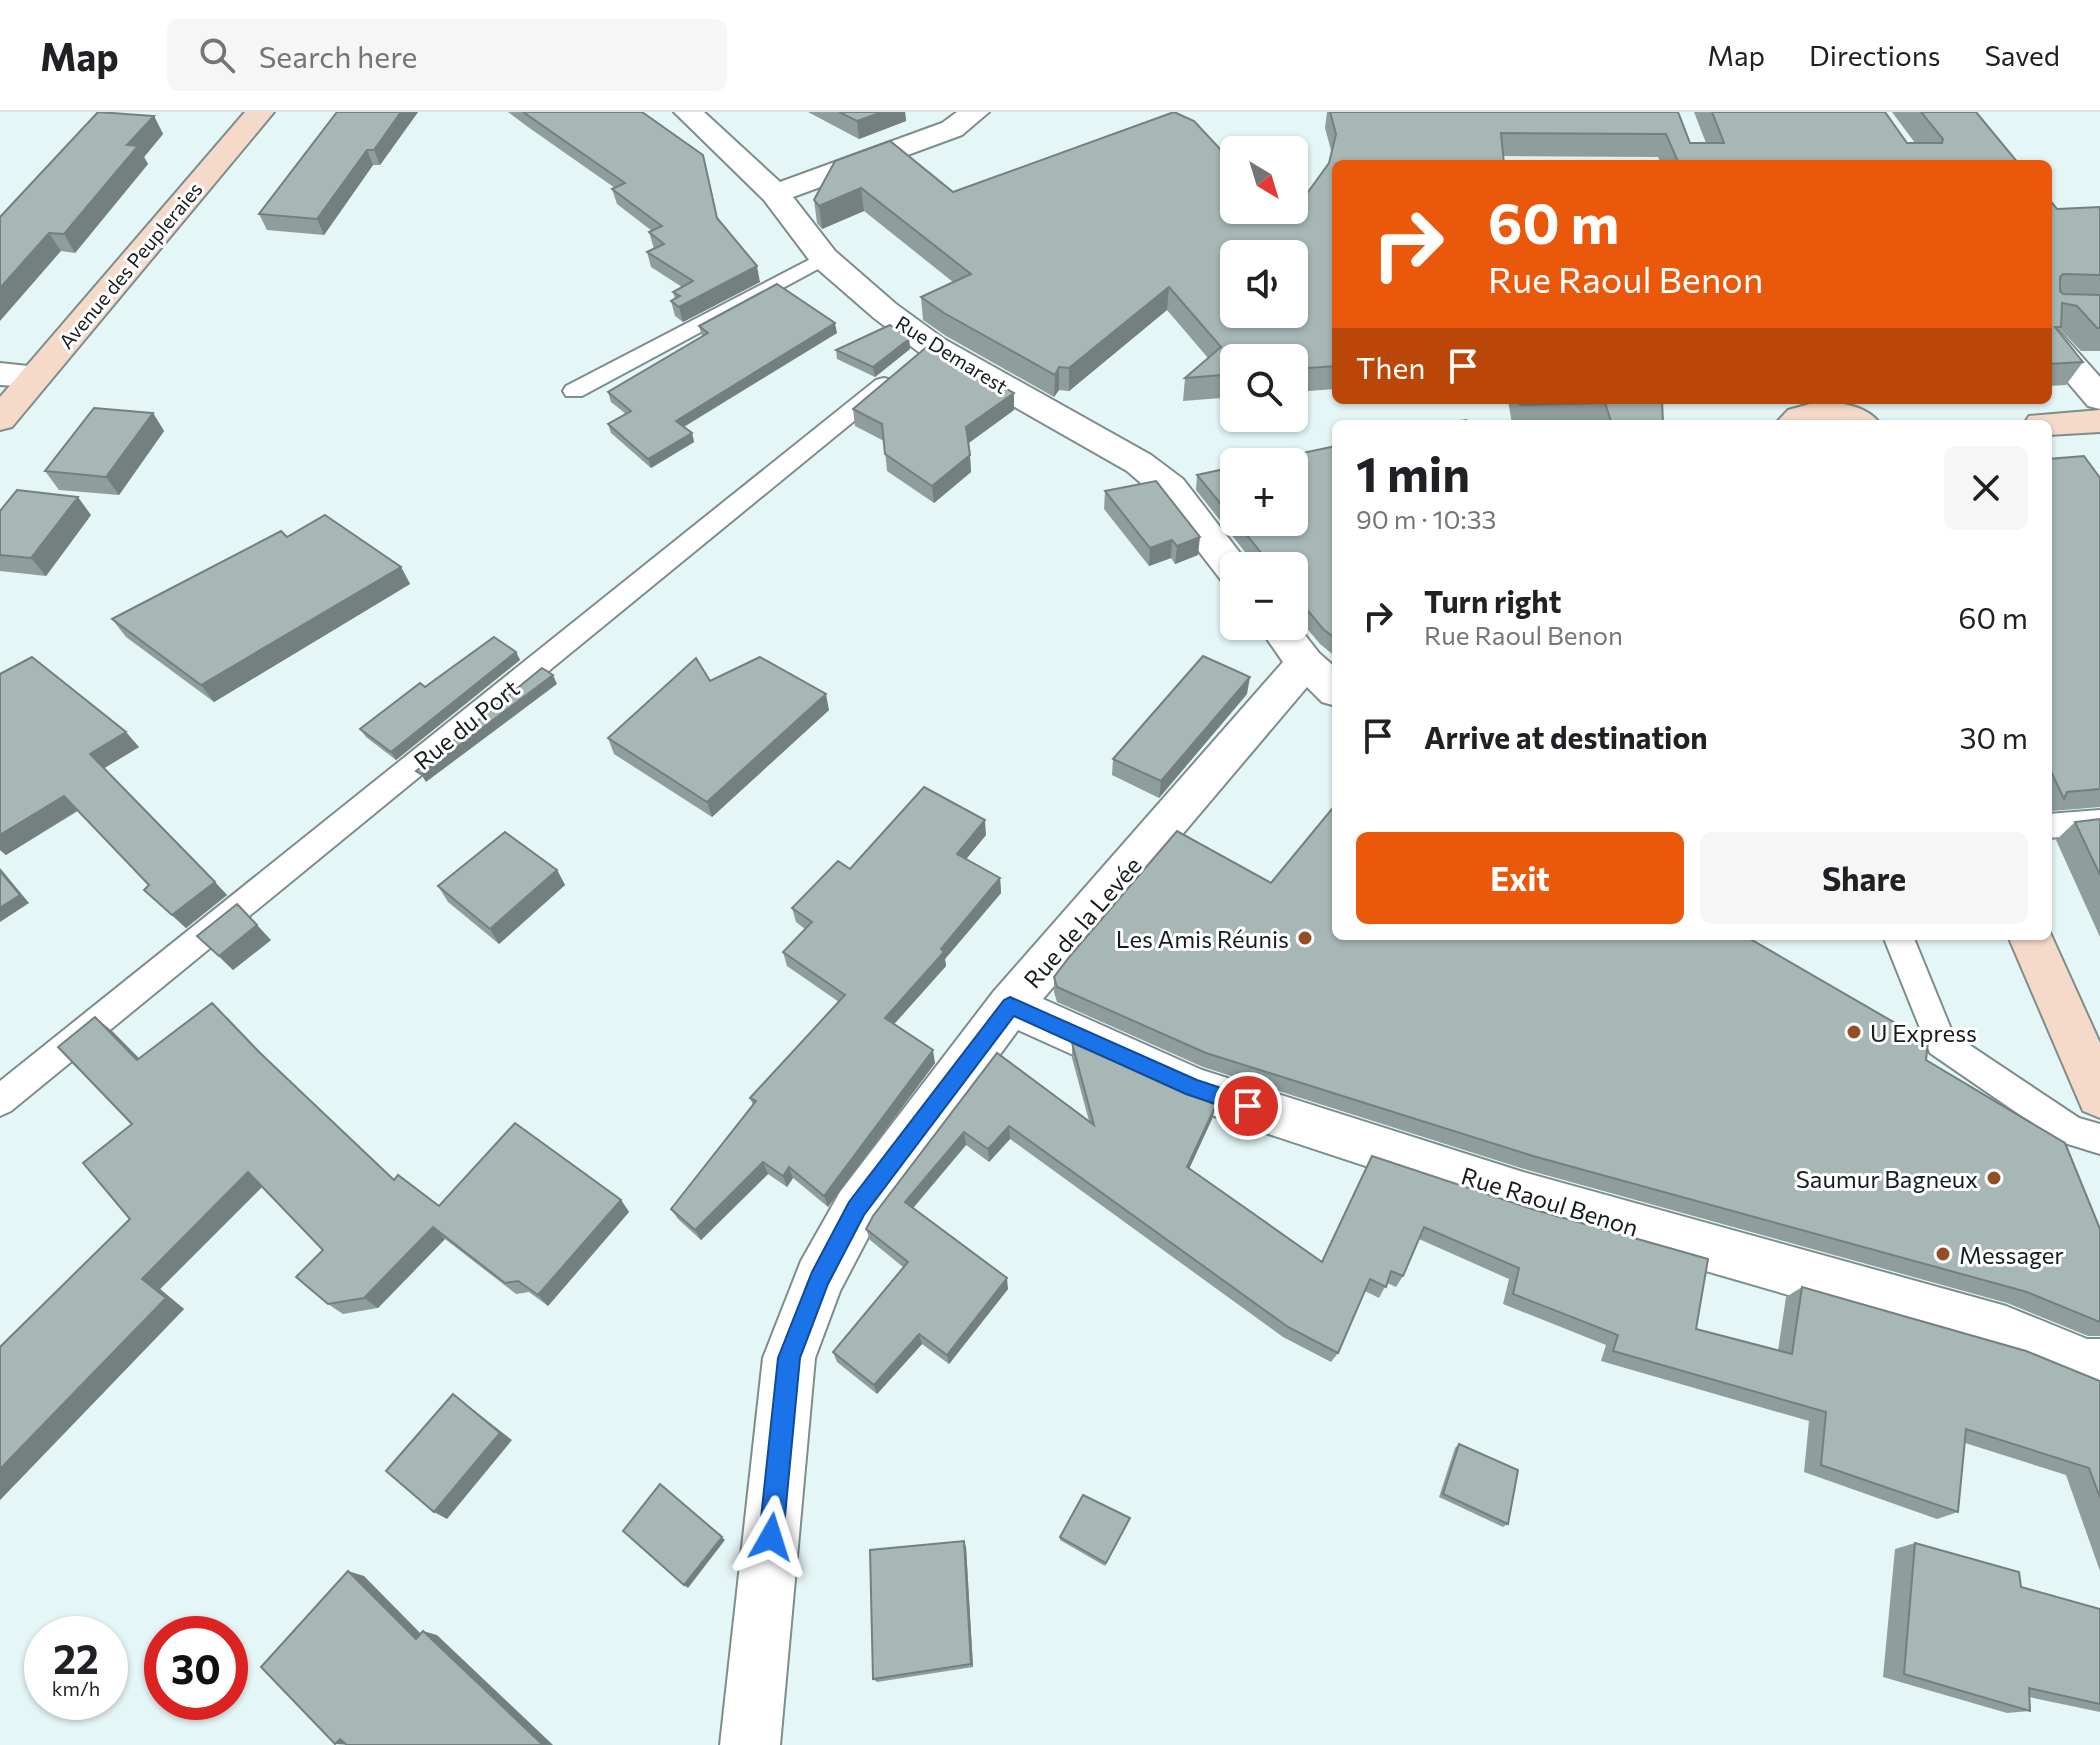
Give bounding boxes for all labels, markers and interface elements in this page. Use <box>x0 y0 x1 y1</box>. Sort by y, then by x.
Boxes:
search box <box>167 19 727 91</box>
text: Map <box>40 32 119 79</box>
icon: search <box>195 33 239 77</box>
text: Search here <box>259 37 417 74</box>
text: Map <box>1707 38 1765 72</box>
text: Directions <box>1809 38 1940 72</box>
text: Saved <box>1984 38 2060 72</box>
north arrow <box>1220 136 1308 224</box>
map controls <box>1220 136 1308 640</box>
street label: Avenue des Peupleraies <box>53 177 207 353</box>
text: 60 m <box>1488 187 1619 256</box>
icon: right <box>1356 192 1460 296</box>
button: sound <box>1220 240 1308 328</box>
text: Rue Raoul Benon <box>1488 256 1763 300</box>
street label: Rue Demarest <box>892 310 1012 398</box>
button: search <box>1220 344 1308 432</box>
icon: arrive <box>1441 344 1485 388</box>
text: Then <box>1356 348 1425 385</box>
text: 1 min <box>1356 443 1470 502</box>
button: close <box>1944 446 2028 530</box>
button: + <box>1220 448 1308 536</box>
text: 90 m · 10:33 <box>1356 503 1496 534</box>
button: − <box>1220 552 1308 640</box>
text: Turn right <box>1424 582 1561 619</box>
icon: right <box>1356 594 1400 638</box>
text: 60 m <box>1958 598 2028 635</box>
text: Rue Raoul Benon <box>1424 619 1623 650</box>
street label: Rue du Port <box>408 673 525 775</box>
icon: arrive <box>1356 714 1400 758</box>
text: Arrive at destination <box>1424 718 1708 755</box>
text: 30 m <box>1959 718 2028 755</box>
button: Exit <box>1356 832 1684 924</box>
button: Share <box>1700 832 2028 924</box>
street label: Rue de la Levée <box>1017 850 1147 994</box>
place label: Les Amis Réunis <box>1116 924 1289 953</box>
marker: Les Amis Réunis <box>1296 929 1314 947</box>
place label: U Express <box>1870 1018 1977 1047</box>
marker: U Express <box>1845 1023 1863 1041</box>
pin <box>1214 1072 1282 1140</box>
icon: arrive <box>1226 1084 1270 1128</box>
street label: Rue Raoul Benon <box>1458 1160 1642 1242</box>
place label: Saumur Bagneux <box>1796 1164 1978 1193</box>
marker: Saumur Bagneux <box>1985 1169 2003 1187</box>
place label: Messager <box>1959 1240 2064 1269</box>
marker: Messager <box>1934 1245 1952 1263</box>
position arrow <box>729 1495 813 1579</box>
speed limit sign: 30 <box>144 1616 248 1720</box>
text: 22 <box>53 1633 99 1682</box>
text: km/h <box>52 1676 100 1700</box>

